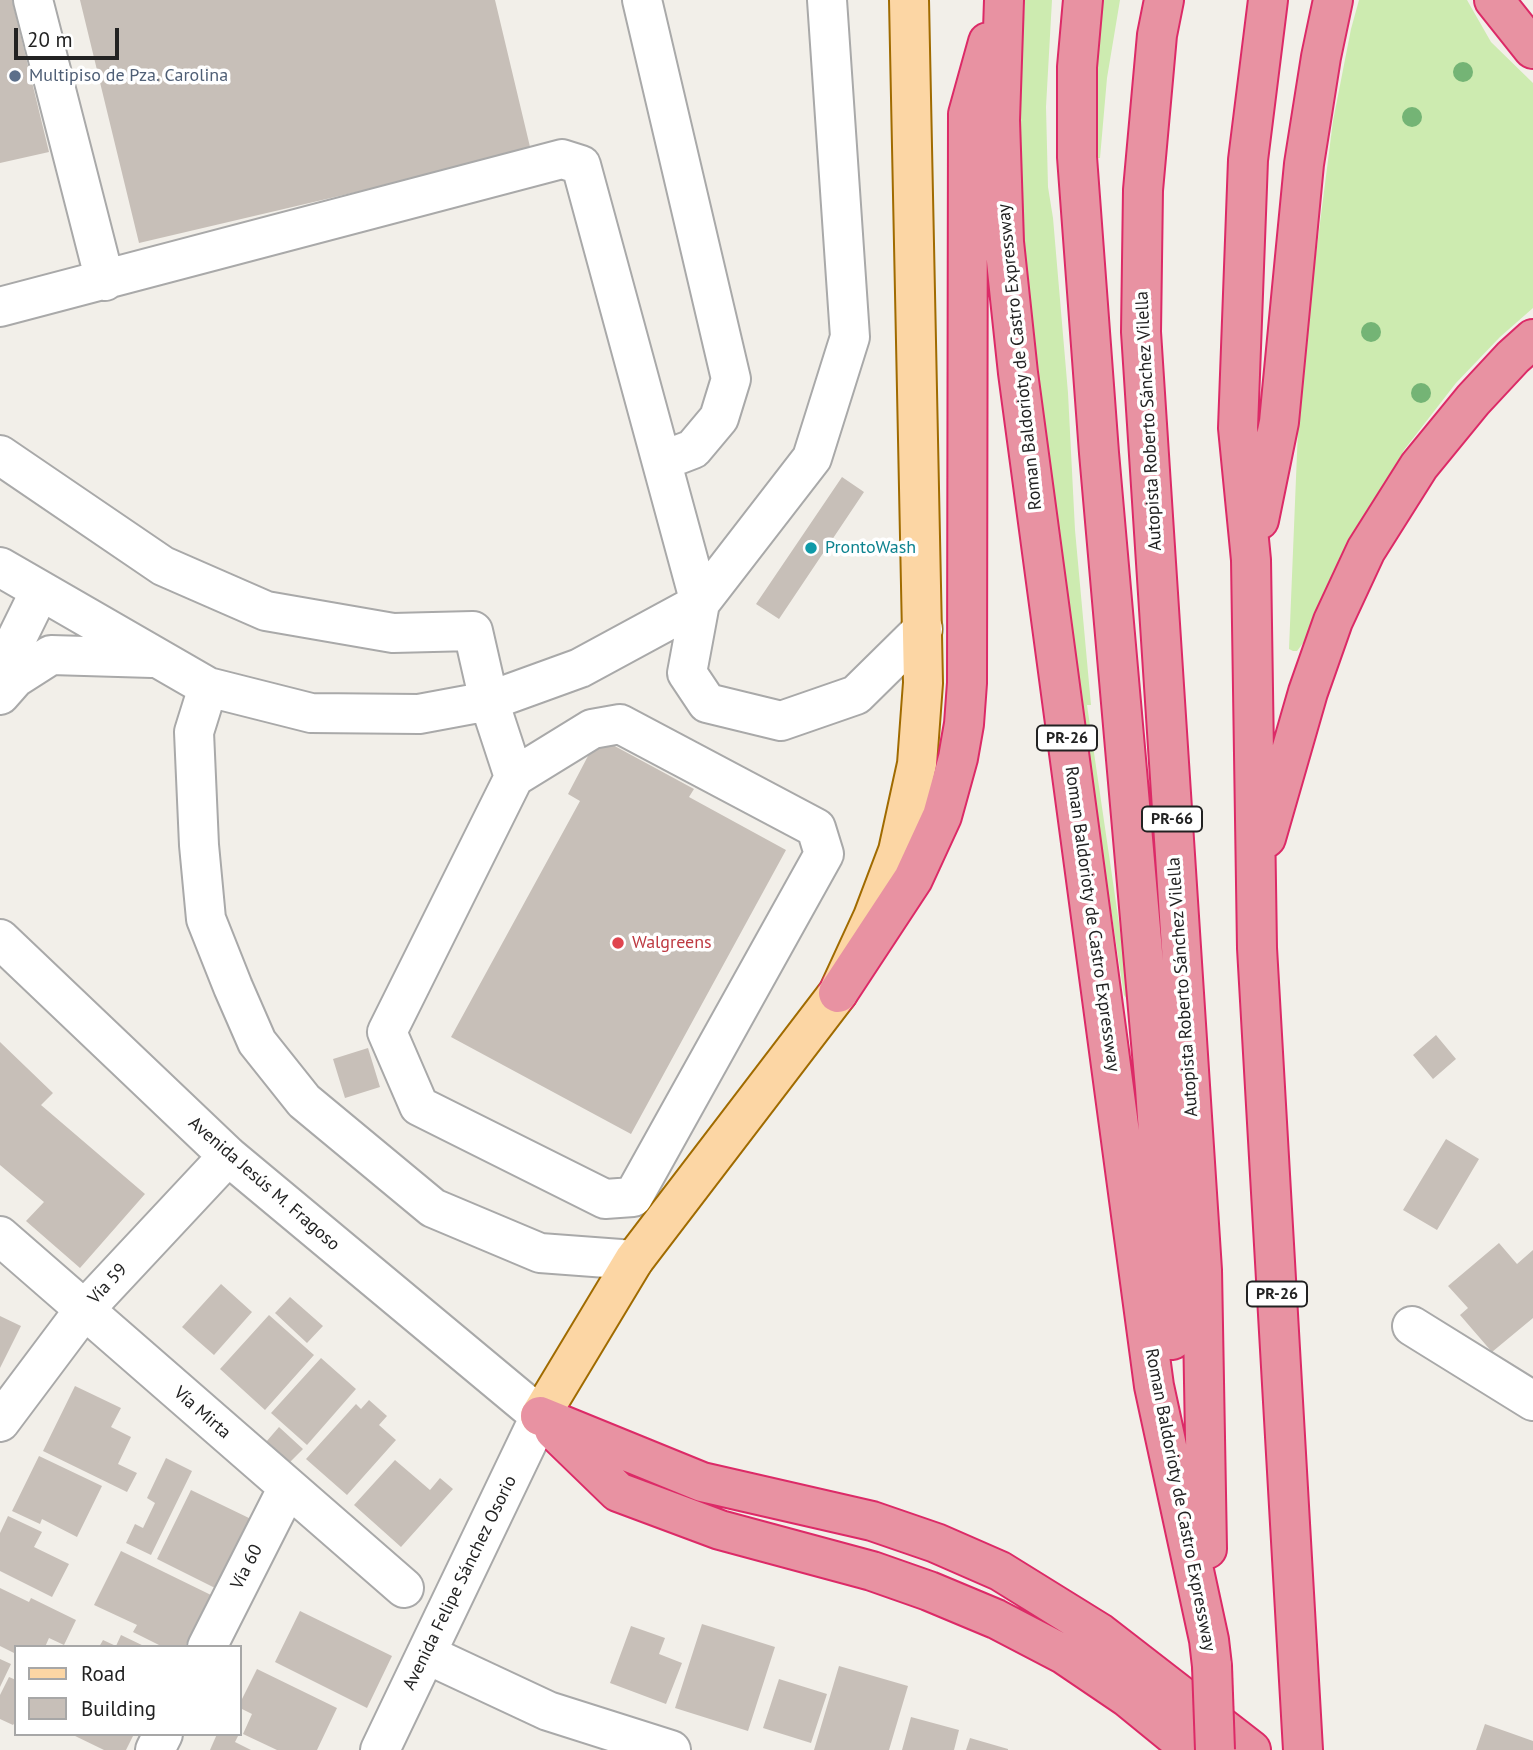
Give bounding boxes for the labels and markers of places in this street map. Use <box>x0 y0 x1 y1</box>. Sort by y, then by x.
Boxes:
place label: Multipiso de Pza. Carolina <box>29 65 228 87</box>
marker: Multipiso de Pza. Carolina <box>7 68 23 84</box>
place label: ProntoWash <box>825 537 916 559</box>
marker: ProntoWash <box>803 540 819 556</box>
place label: Walgreens <box>632 932 712 954</box>
marker: Walgreens <box>610 935 626 951</box>

